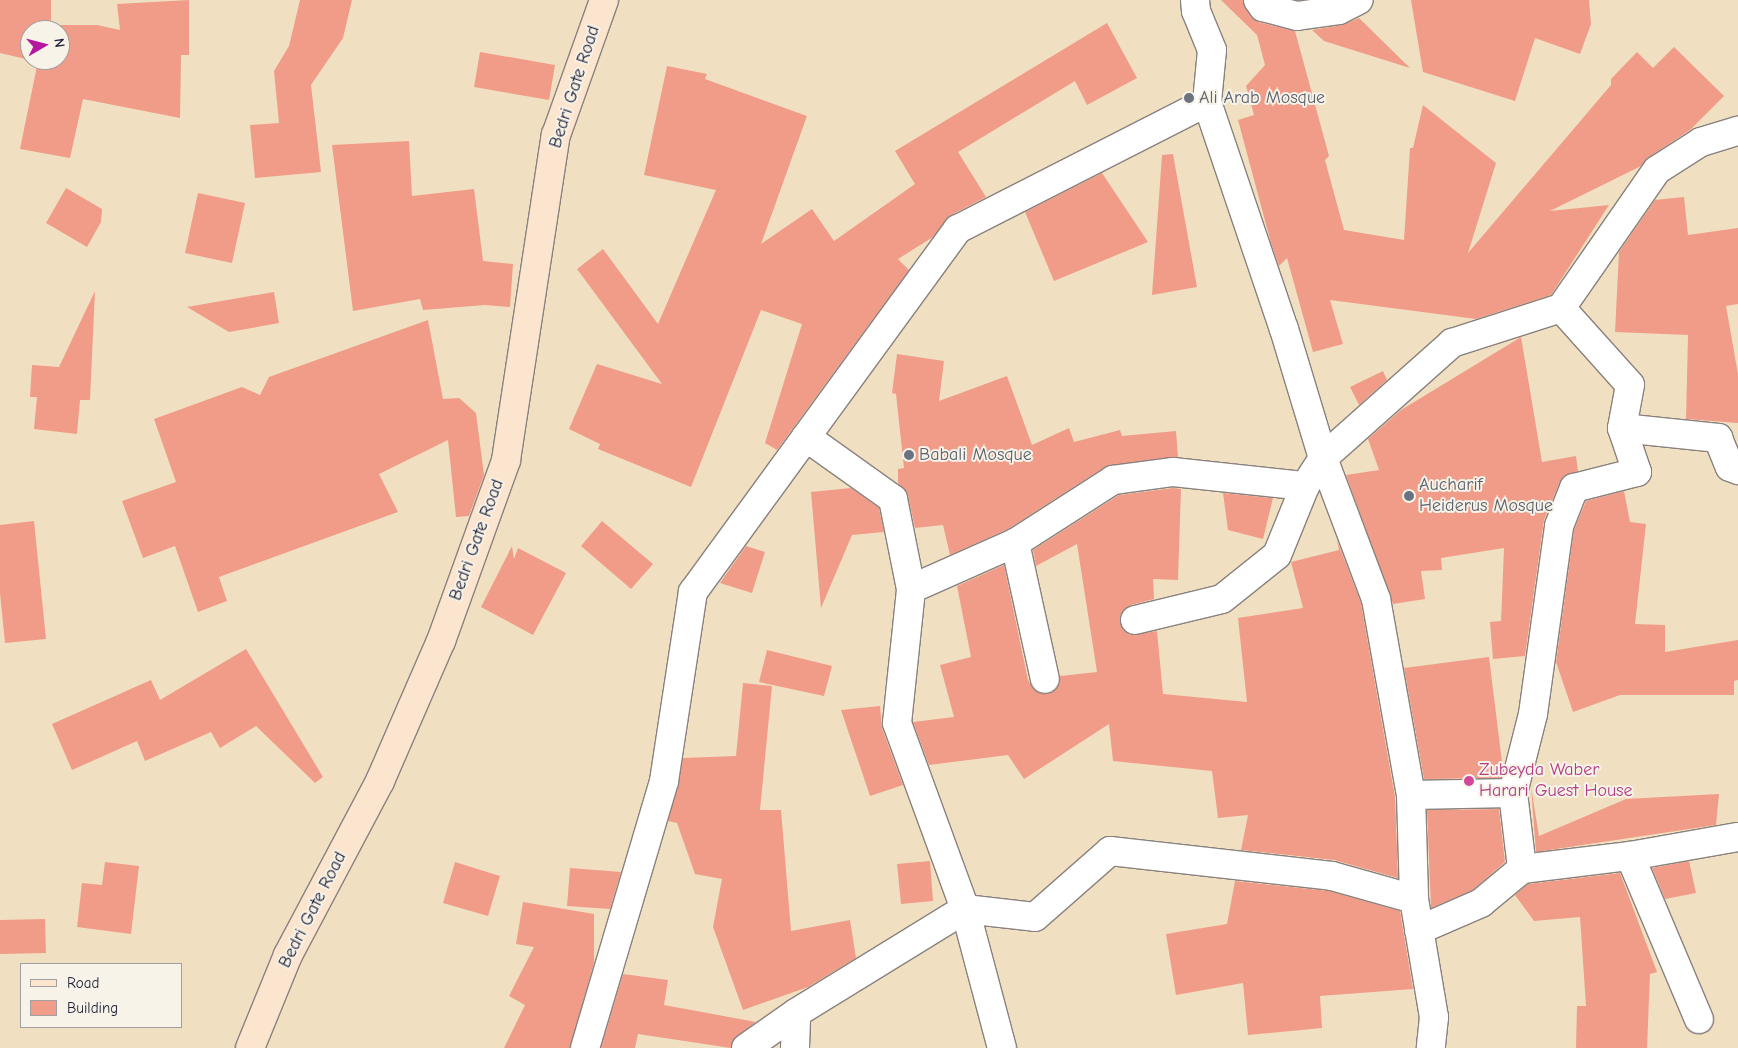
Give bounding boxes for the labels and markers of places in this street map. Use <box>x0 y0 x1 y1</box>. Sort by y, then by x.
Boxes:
place label: Ali Arab Mosque <box>1199 87 1325 109</box>
marker: Ali Arab Mosque <box>1183 92 1195 104</box>
place label: Babali Mosque <box>919 444 1032 466</box>
marker: Babali Mosque <box>903 449 915 461</box>
place label: Aucharif Heiderus Mosque <box>1419 475 1553 518</box>
marker: Aucharif Heiderus Mosque <box>1403 490 1415 502</box>
place label: Zubeyda Waber Harari Guest House <box>1479 760 1633 802</box>
marker: Zubeyda Waber Harari Guest House <box>1463 775 1475 787</box>

